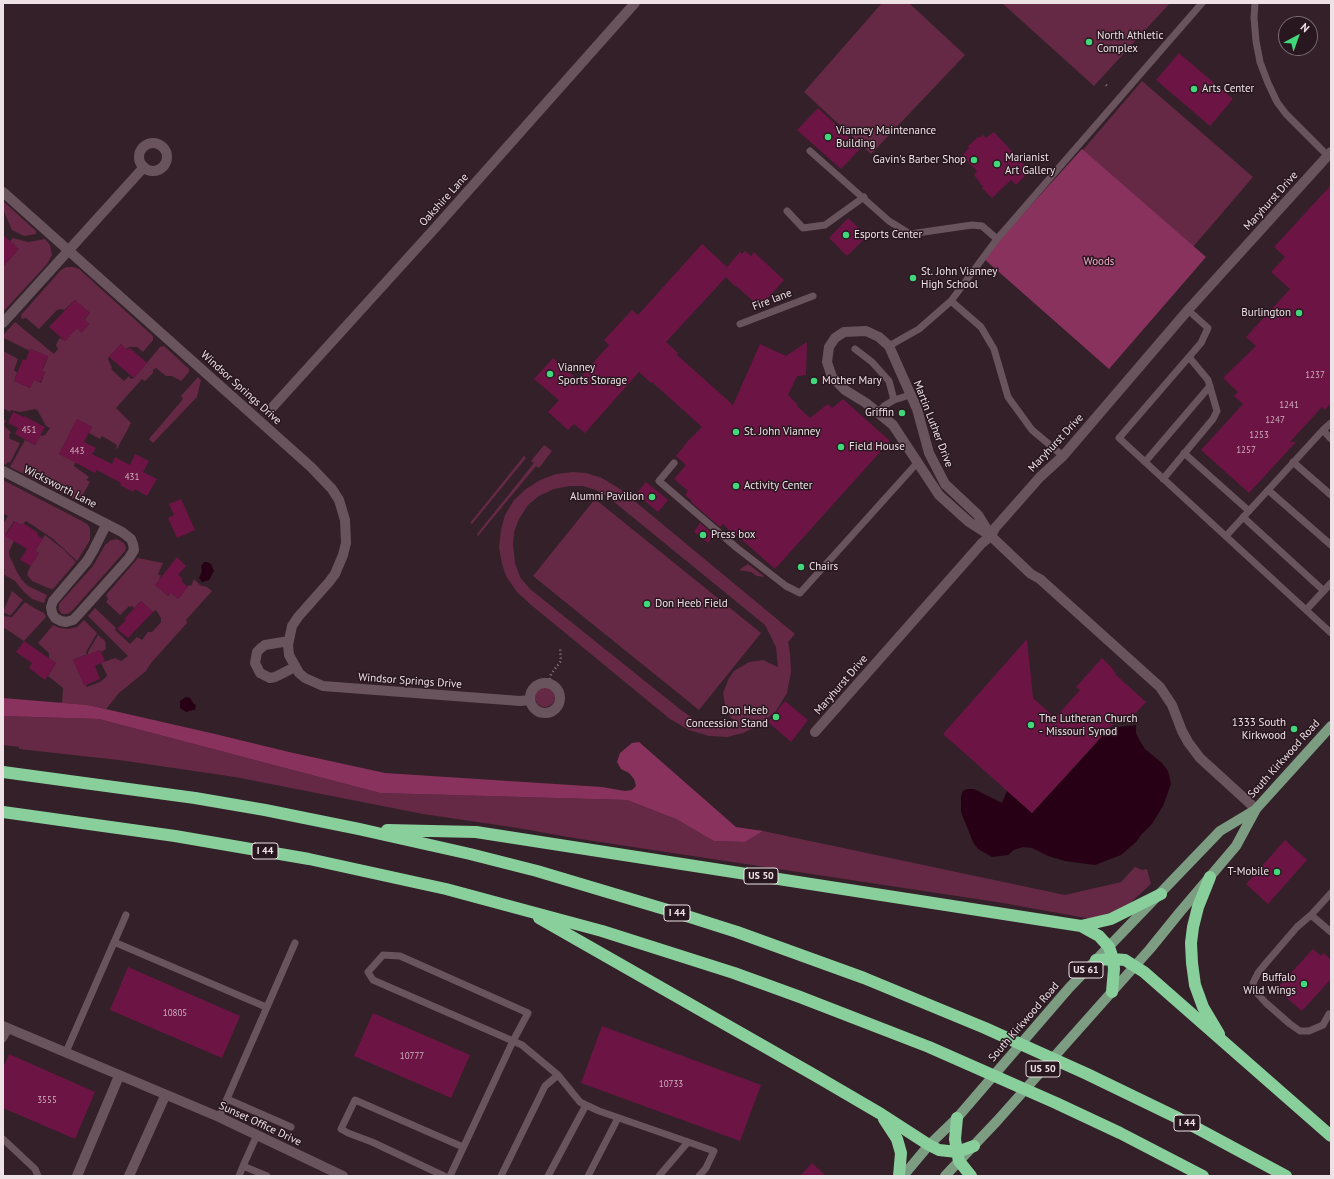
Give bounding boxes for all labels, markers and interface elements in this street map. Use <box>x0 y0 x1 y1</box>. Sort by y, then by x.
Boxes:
north arrow <box>1278 16 1318 56</box>
text: N <box>1298 20 1313 35</box>
place label: North Athletic Complex <box>1097 29 1164 55</box>
marker: North Athletic Complex <box>1084 37 1094 47</box>
place label: Arts Center <box>1202 82 1254 96</box>
marker: Arts Center <box>1189 84 1199 94</box>
place label: Vianney Maintenance Building <box>836 124 936 150</box>
marker: Vianney Maintenance Building <box>823 132 833 142</box>
place label: Marianist Art Gallery <box>1005 151 1055 177</box>
place label: Gavin's Barber Shop <box>873 153 966 167</box>
marker: Gavin's Barber Shop <box>969 155 979 165</box>
marker: Marianist Art Gallery <box>992 159 1002 169</box>
street label: Maryhurst Drive <box>1241 169 1301 233</box>
street label: Oakshire Lane <box>417 171 471 229</box>
place label: Esports Center <box>854 228 922 242</box>
marker: Esports Center <box>841 230 851 240</box>
park label: Woods <box>1084 255 1114 269</box>
place label: St. John Vianney High School <box>921 265 997 291</box>
marker: St. John Vianney High School <box>908 273 918 283</box>
street label: Fire lane <box>750 286 794 314</box>
place label: Burlington <box>1241 306 1291 320</box>
marker: Burlington <box>1294 308 1304 318</box>
street label: Windsor Springs Drive <box>198 348 284 428</box>
place label: Vianney Sports Storage <box>558 361 627 387</box>
marker: Vianney Sports Storage <box>545 369 555 379</box>
house number: 1237 <box>1305 370 1325 380</box>
place label: Mother Mary <box>822 374 882 388</box>
marker: Mother Mary <box>809 376 819 386</box>
street label: Martin Luther Drive <box>910 379 956 469</box>
house number: 1241 <box>1279 400 1299 410</box>
place label: Griffin <box>865 406 894 420</box>
marker: Griffin <box>897 408 907 418</box>
street label: Maryhurst Drive <box>1026 411 1086 475</box>
house number: 1247 <box>1265 415 1285 425</box>
house number: 451 <box>22 425 36 435</box>
place label: St. John Vianney <box>744 425 820 439</box>
marker: St. John Vianney <box>731 427 741 437</box>
house number: 1253 <box>1249 430 1269 440</box>
place label: Field House <box>849 440 905 454</box>
marker: Field House <box>836 442 846 452</box>
house number: 1257 <box>1236 445 1256 455</box>
house number: 443 <box>70 446 84 456</box>
street label: Wicksworth Lane <box>21 463 99 511</box>
house number: 431 <box>125 472 139 482</box>
place label: Activity Center <box>744 479 812 493</box>
marker: Activity Center <box>731 481 741 491</box>
place label: Alumni Pavilion <box>570 490 644 504</box>
marker: Alumni Pavilion <box>647 492 657 502</box>
place label: Press box <box>711 528 756 542</box>
marker: Press box <box>698 530 708 540</box>
place label: Chairs <box>809 560 838 574</box>
marker: Chairs <box>796 562 806 572</box>
place label: Don Heeb Field <box>655 597 728 611</box>
marker: Don Heeb Field <box>642 599 652 609</box>
street label: Maryhurst Drive <box>812 652 870 718</box>
street label: Windsor Springs Drive <box>358 671 462 691</box>
place label: Don Heeb Concession Stand <box>686 704 768 730</box>
marker: Don Heeb Concession Stand <box>771 712 781 722</box>
place label: The Lutheran Church - Missouri Synod <box>1039 712 1137 738</box>
place label: 1333 South Kirkwood <box>1232 716 1286 742</box>
street label: South Kirkwood Road <box>1245 717 1323 801</box>
marker: The Lutheran Church - Missouri Synod <box>1026 720 1036 730</box>
marker: 1333 South Kirkwood <box>1289 724 1299 734</box>
road number: I 44 <box>252 843 278 859</box>
place label: T-Mobile <box>1228 865 1269 879</box>
marker: T-Mobile <box>1272 867 1282 877</box>
road number: US 50 <box>744 868 778 884</box>
road number: I 44 <box>664 905 690 921</box>
road number: US 61 <box>1069 962 1103 978</box>
place label: Buffalo Wild Wings <box>1243 971 1296 997</box>
marker: Buffalo Wild Wings <box>1299 979 1309 989</box>
street label: South Kirkwood Road <box>986 980 1062 1064</box>
house number: 10805 <box>163 1008 187 1018</box>
house number: 10777 <box>400 1051 424 1061</box>
road number: US 50 <box>1026 1061 1060 1077</box>
house number: 10733 <box>659 1079 683 1089</box>
house number: 3555 <box>37 1095 57 1105</box>
street label: Sunset Office Drive <box>217 1099 303 1149</box>
road number: I 44 <box>1174 1115 1200 1131</box>

